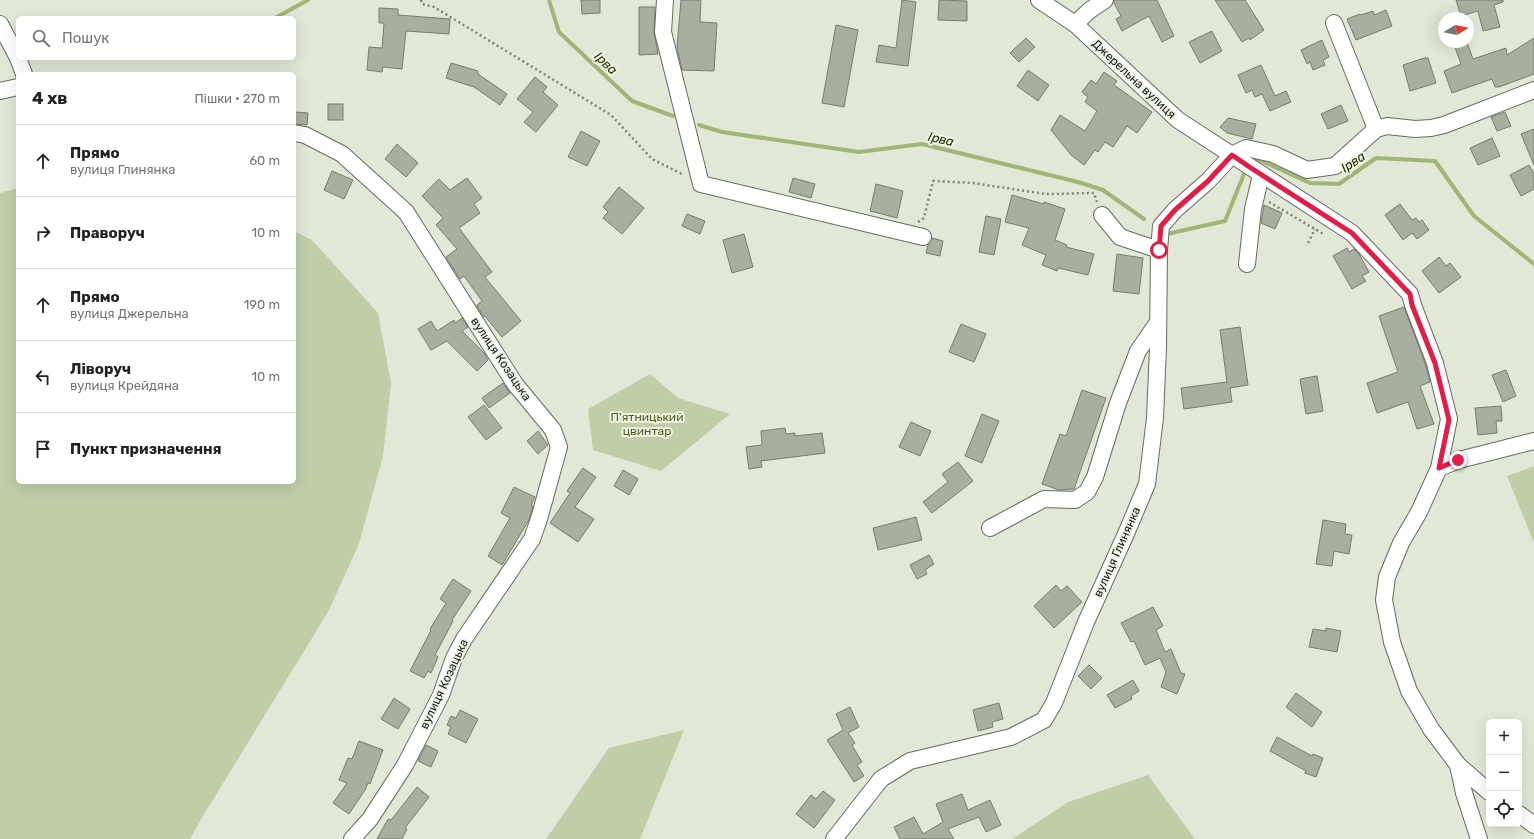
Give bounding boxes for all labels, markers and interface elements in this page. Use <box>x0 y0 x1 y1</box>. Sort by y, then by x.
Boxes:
north arrow <box>1438 12 1474 48</box>
search box <box>16 16 296 60</box>
icon: search <box>30 27 52 49</box>
text: Пошук <box>62 29 109 47</box>
street label: Джерельна вулиця <box>1089 36 1179 122</box>
water label: Ірва <box>591 48 621 78</box>
text: 4 хв <box>32 88 68 108</box>
text: Пішки · 270 m <box>194 91 280 106</box>
water label: Ірва <box>927 129 956 149</box>
text: Прямо <box>70 144 120 162</box>
water label: Ірва <box>1338 148 1368 176</box>
icon: ahead <box>32 150 54 172</box>
text: 60 m <box>249 153 280 168</box>
text: вулиця Глинянка <box>70 162 176 177</box>
icon: right <box>32 222 54 244</box>
text: Праворуч <box>70 224 145 242</box>
text: 10 m <box>251 225 280 240</box>
route start <box>1150 241 1168 259</box>
text: Прямо <box>70 288 120 306</box>
icon: ahead <box>32 294 54 316</box>
text: 190 m <box>244 297 280 312</box>
text: вулиця Джерельна <box>70 306 189 321</box>
street label: вулиця Козацька <box>468 315 534 403</box>
text: Ліворуч <box>70 360 131 378</box>
icon: left <box>32 366 54 388</box>
text: 10 m <box>251 369 280 384</box>
text: вулиця Крейдяна <box>70 378 179 393</box>
park label: П'ятницький цвинтар <box>611 410 683 438</box>
icon: arrive <box>32 438 54 460</box>
text: Пункт призначення <box>70 440 222 458</box>
route end <box>1449 451 1467 469</box>
street label: вулиця Глинянка <box>1091 505 1143 599</box>
street label: вулиця Козацька <box>417 637 471 731</box>
map controls <box>1486 719 1522 827</box>
button: + <box>1486 719 1522 755</box>
button: − <box>1486 755 1522 791</box>
button: locate <box>1486 791 1522 827</box>

